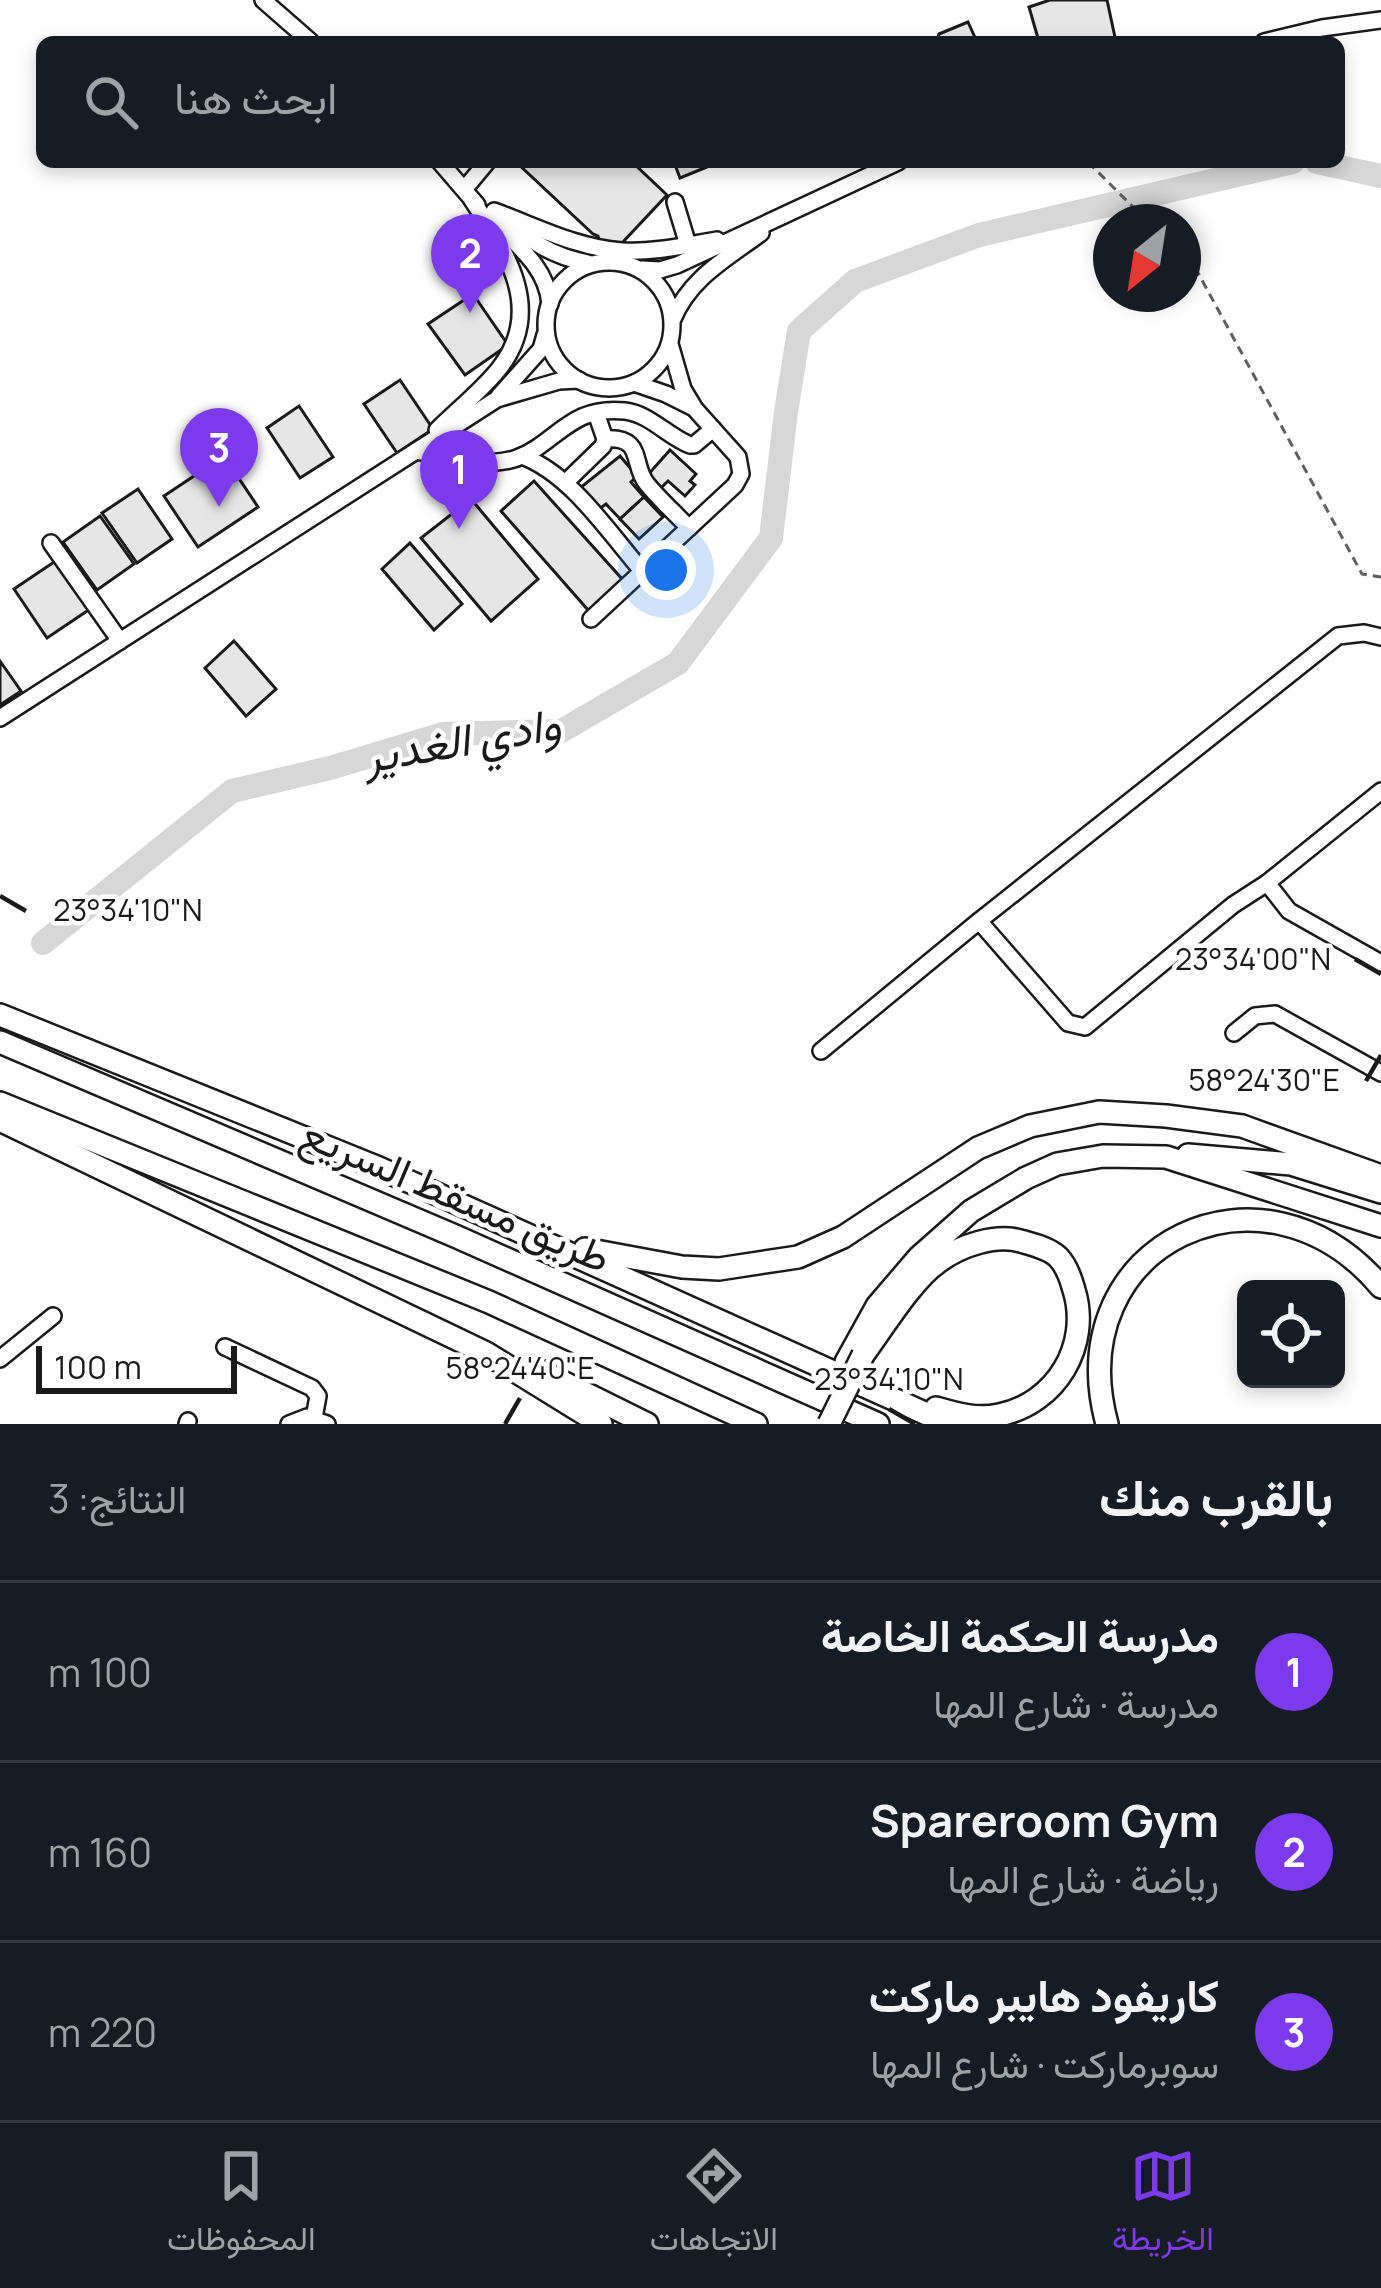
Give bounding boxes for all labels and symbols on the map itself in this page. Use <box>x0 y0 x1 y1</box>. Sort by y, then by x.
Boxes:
north arrow <box>1093 204 1201 312</box>
pin: 2 <box>431 214 509 313</box>
pin: 3 <box>180 408 258 507</box>
pin: 1 <box>420 430 498 529</box>
your location <box>636 540 696 600</box>
water label: وادي الغدير <box>356 691 566 794</box>
text: 23°34'10"N <box>53 889 203 930</box>
text: 23°34'00"N <box>1175 938 1331 979</box>
text: 58°24'30"E <box>1188 1059 1340 1100</box>
street label: طريق مسقط السريع <box>292 1103 620 1286</box>
scale bar <box>36 1340 237 1393</box>
text: 58°24'40"E <box>445 1347 595 1388</box>
text: 23°34'10"N <box>814 1358 964 1399</box>

